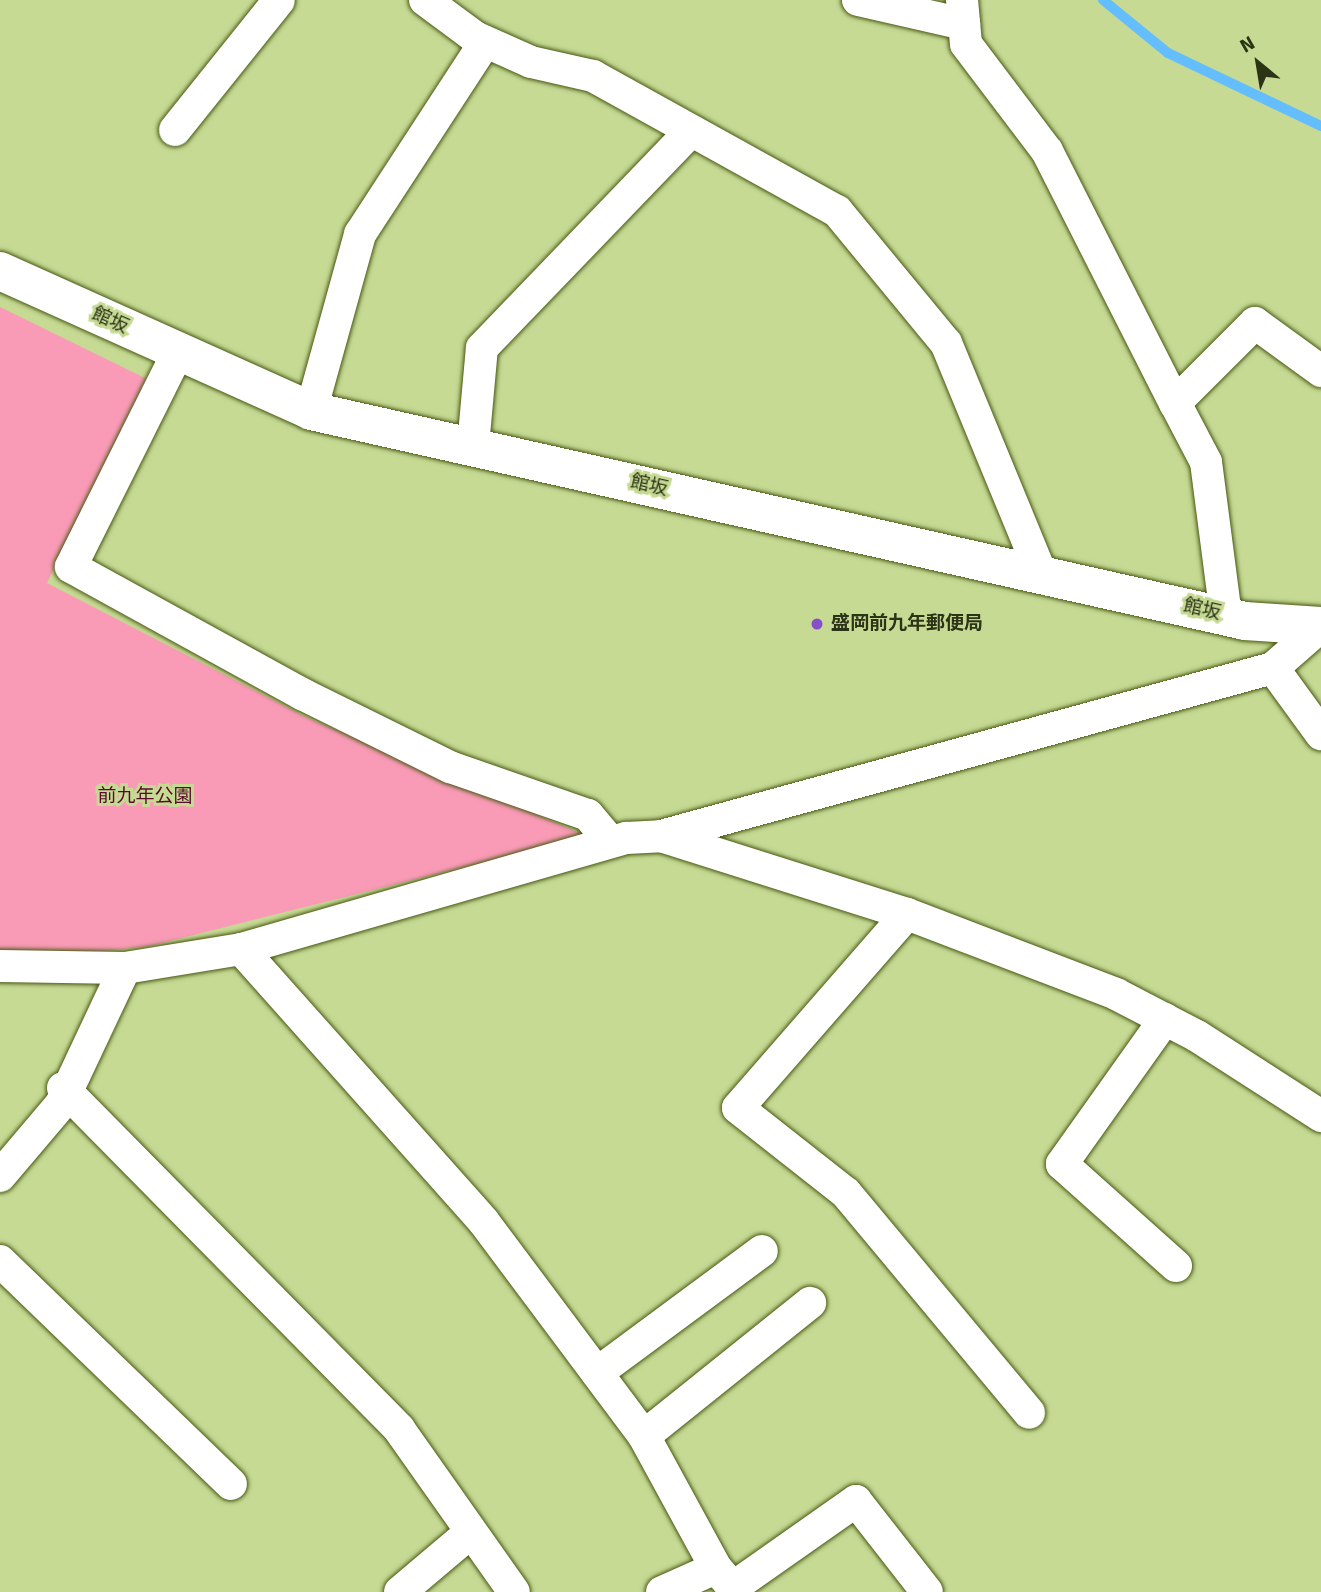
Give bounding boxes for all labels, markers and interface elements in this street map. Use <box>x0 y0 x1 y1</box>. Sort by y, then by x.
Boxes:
north arrow <box>1223 28 1293 98</box>
text: N <box>1236 31 1259 59</box>
street label: 館坂 <box>88 303 132 339</box>
street label: 館坂 <box>628 471 670 501</box>
street label: 館坂 <box>1181 595 1223 625</box>
place label: 盛岡前九年郵便局 <box>831 613 983 635</box>
marker: 盛岡前九年郵便局 <box>809 616 825 632</box>
park label: 前九年公園 <box>98 786 192 808</box>

